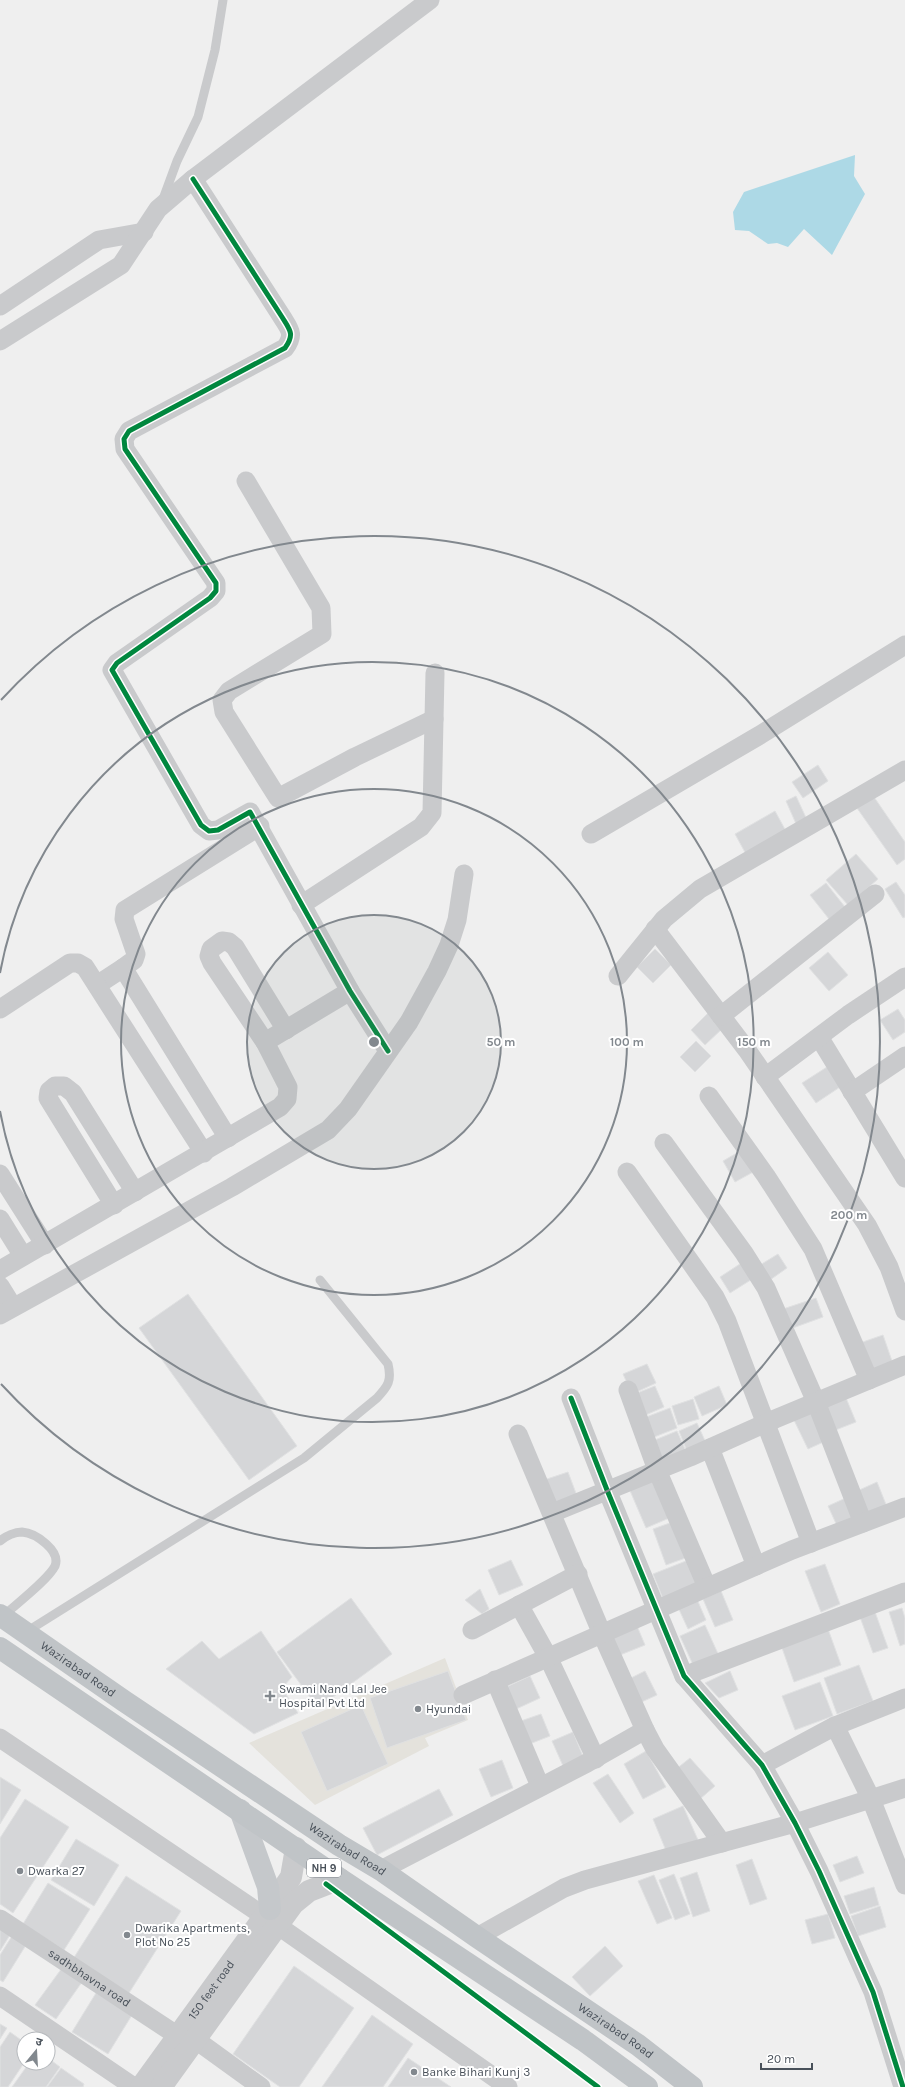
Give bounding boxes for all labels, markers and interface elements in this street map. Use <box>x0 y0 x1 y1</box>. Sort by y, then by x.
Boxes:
centre of rings <box>367 1035 381 1049</box>
text: 50 m <box>487 1035 516 1049</box>
text: 100 m <box>610 1035 644 1049</box>
text: 150 m <box>737 1035 771 1049</box>
text: 200 m <box>831 1208 867 1222</box>
street label: Wazirabad Road <box>38 1638 118 1700</box>
place label: Swami Nand Lal Jee Hospital Pvt Ltd <box>279 1682 387 1710</box>
marker: Swami Nand Lal Jee Hospital Pvt Ltd <box>264 1690 276 1702</box>
place label: Hyundai <box>426 1702 471 1716</box>
marker: Hyundai <box>413 1704 423 1714</box>
street label: Wazirabad Road <box>306 1820 389 1878</box>
road number: NH 9 <box>307 1859 341 1877</box>
place label: Dwarka 27 <box>28 1864 85 1878</box>
marker: Dwarka 27 <box>15 1866 25 1876</box>
place label: Dwarika Apartments, Plot No 25 <box>135 1921 250 1949</box>
marker: Dwarika Apartments, Plot No 25 <box>122 1930 132 1940</box>
street label: sadhbhavna road <box>46 1946 133 2010</box>
street label: 150 feet road <box>185 1958 237 2022</box>
street label: Wazirabad Road <box>575 2000 656 2061</box>
north arrow <box>16 2031 56 2071</box>
text: उ <box>34 2035 45 2049</box>
scale bar <box>761 2045 812 2071</box>
text: 20 m <box>767 2052 795 2066</box>
place label: Banke Bihari Kunj 3 <box>422 2065 530 2079</box>
marker: Banke Bihari Kunj 3 <box>409 2067 419 2077</box>

